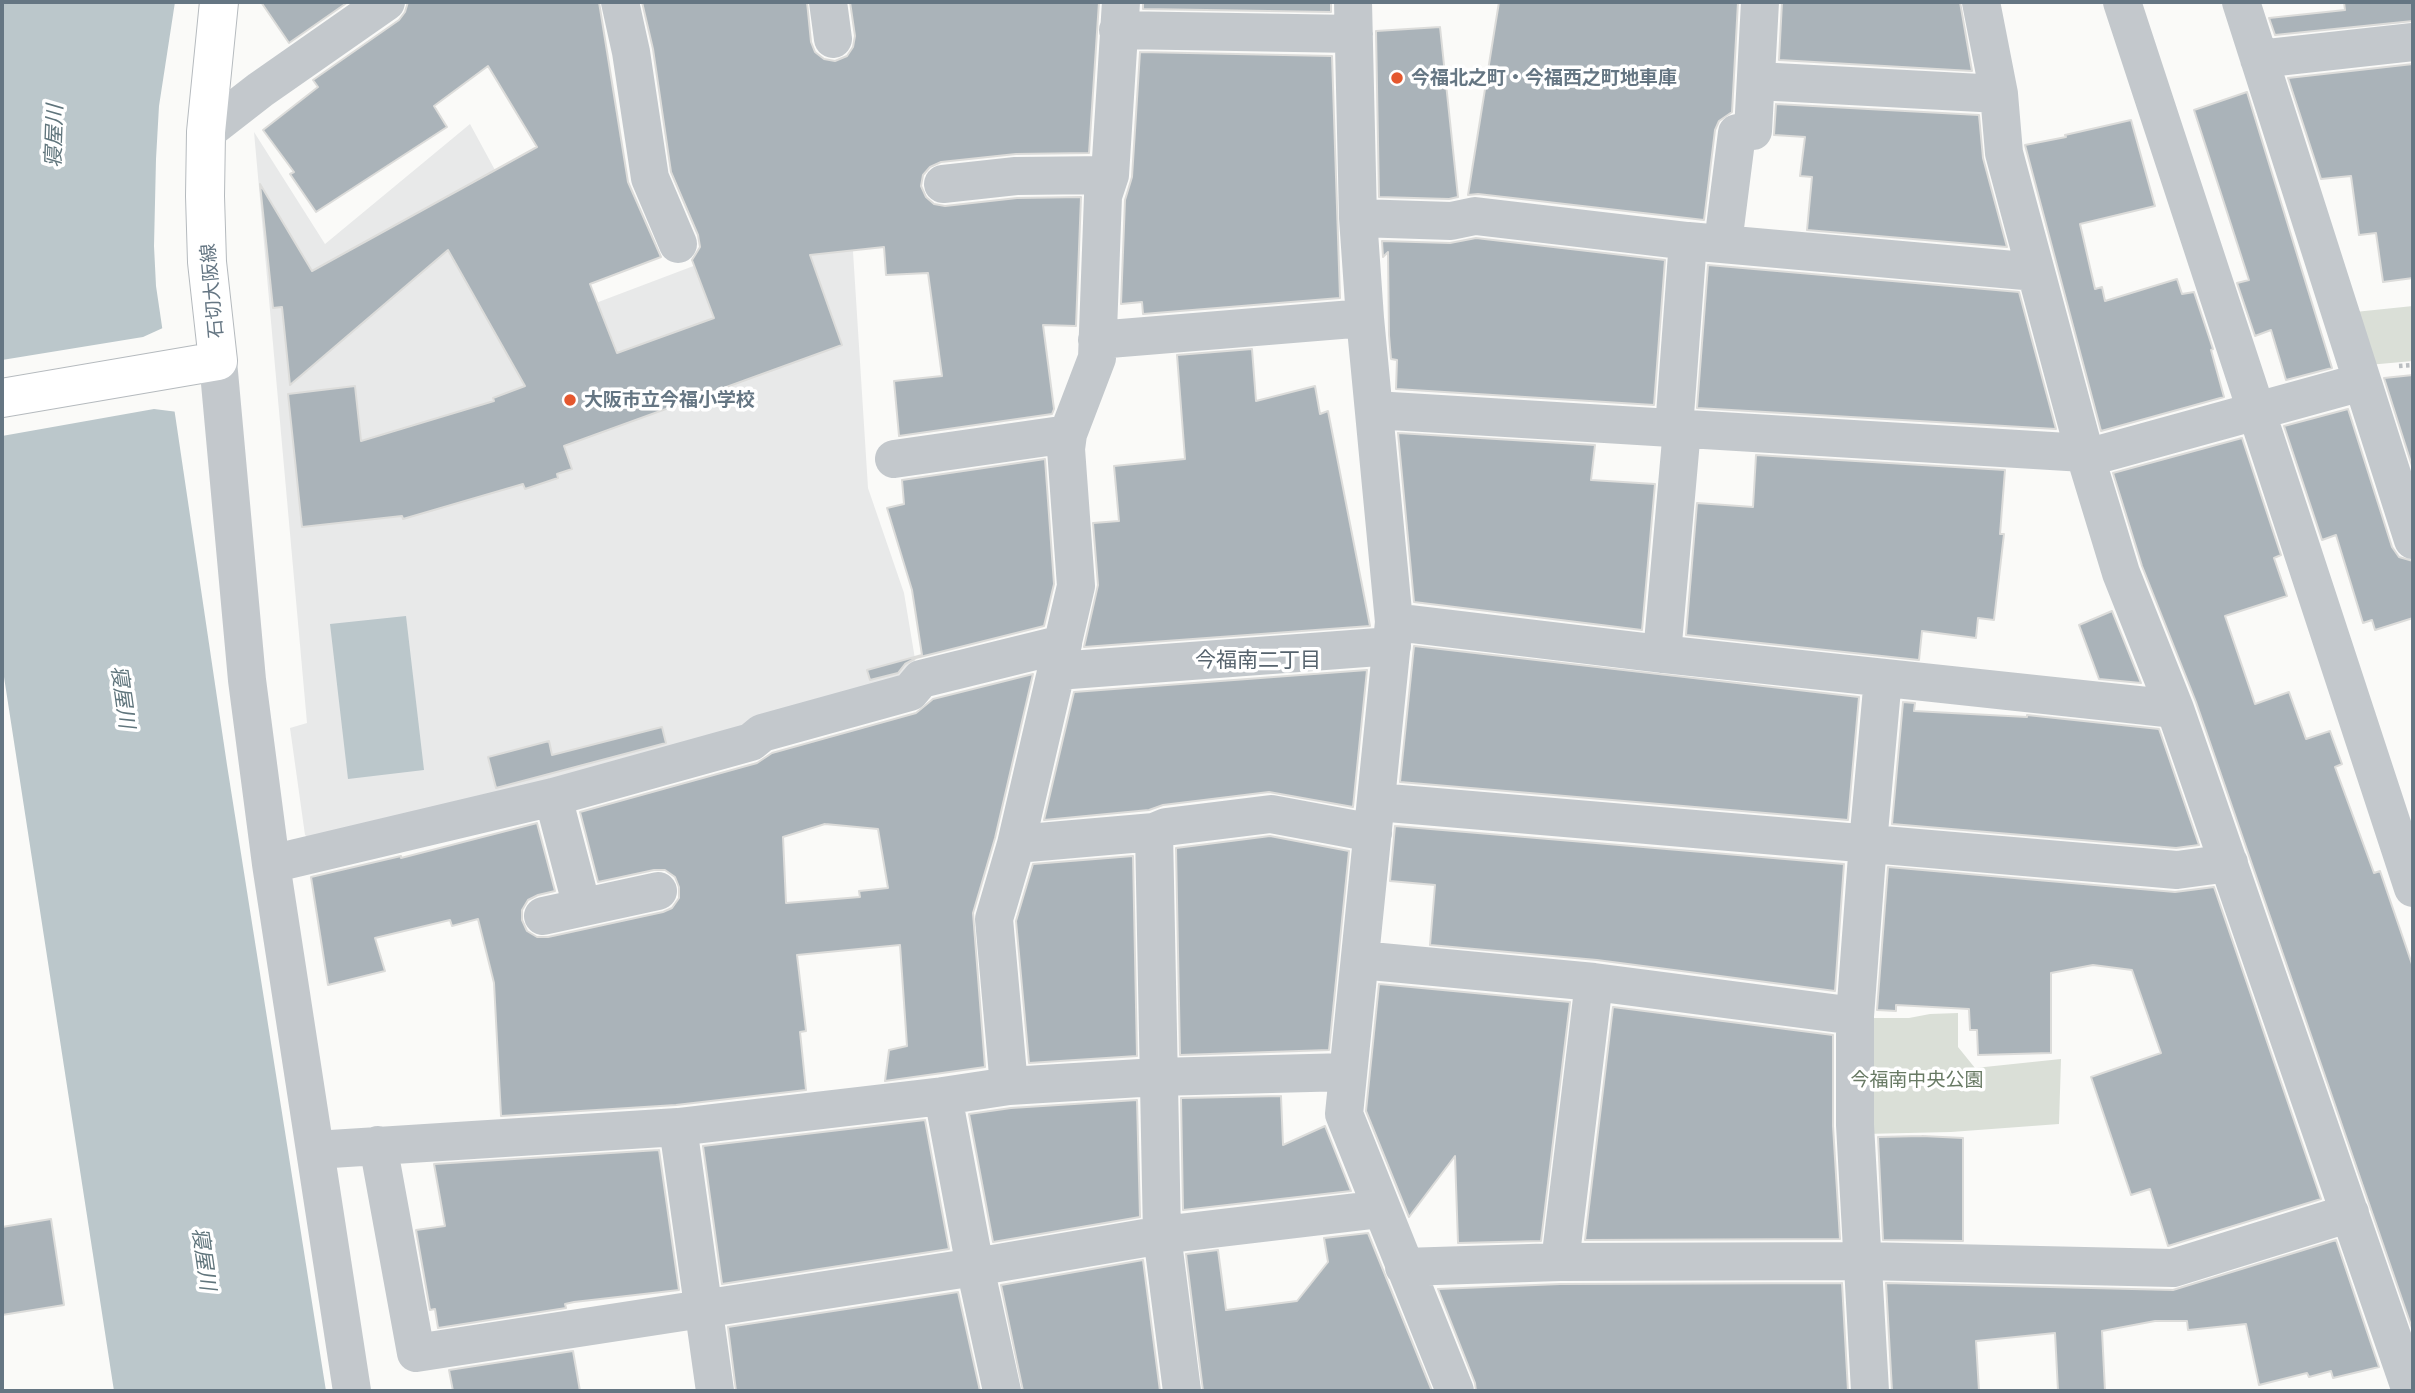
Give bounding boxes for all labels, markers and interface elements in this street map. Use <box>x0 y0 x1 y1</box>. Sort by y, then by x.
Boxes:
place label: 今福北之町・今福西之町地車庫 <box>1411 67 1677 89</box>
marker: 今福北之町・今福西之町地車庫 <box>1389 70 1405 86</box>
water label: 寝屋川 <box>40 104 68 168</box>
street label: 石切大阪線 <box>197 243 227 339</box>
place label: 大阪市立今福小学校 <box>584 389 755 411</box>
marker: 大阪市立今福小学校 <box>562 392 578 408</box>
district label: 今福南二丁目 <box>1195 647 1321 673</box>
water label: 寝屋川 <box>106 664 140 730</box>
park label: 今福南中央公園 <box>1851 1069 1983 1091</box>
water label: 寝屋川 <box>187 1226 221 1292</box>

